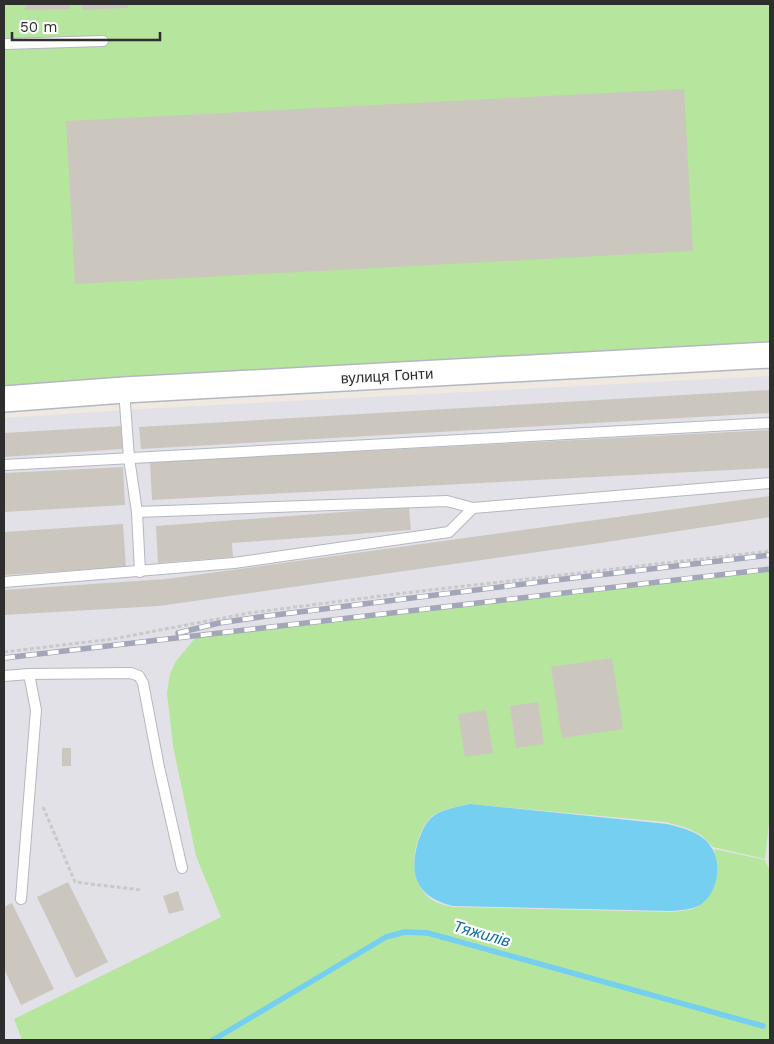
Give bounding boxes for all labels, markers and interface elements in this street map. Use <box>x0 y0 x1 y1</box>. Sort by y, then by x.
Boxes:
scale bar <box>12 10 160 42</box>
text: 50 m <box>20 18 57 36</box>
street label: вулиця Гонти <box>340 365 434 387</box>
water label: Тяжилів <box>451 916 513 951</box>

